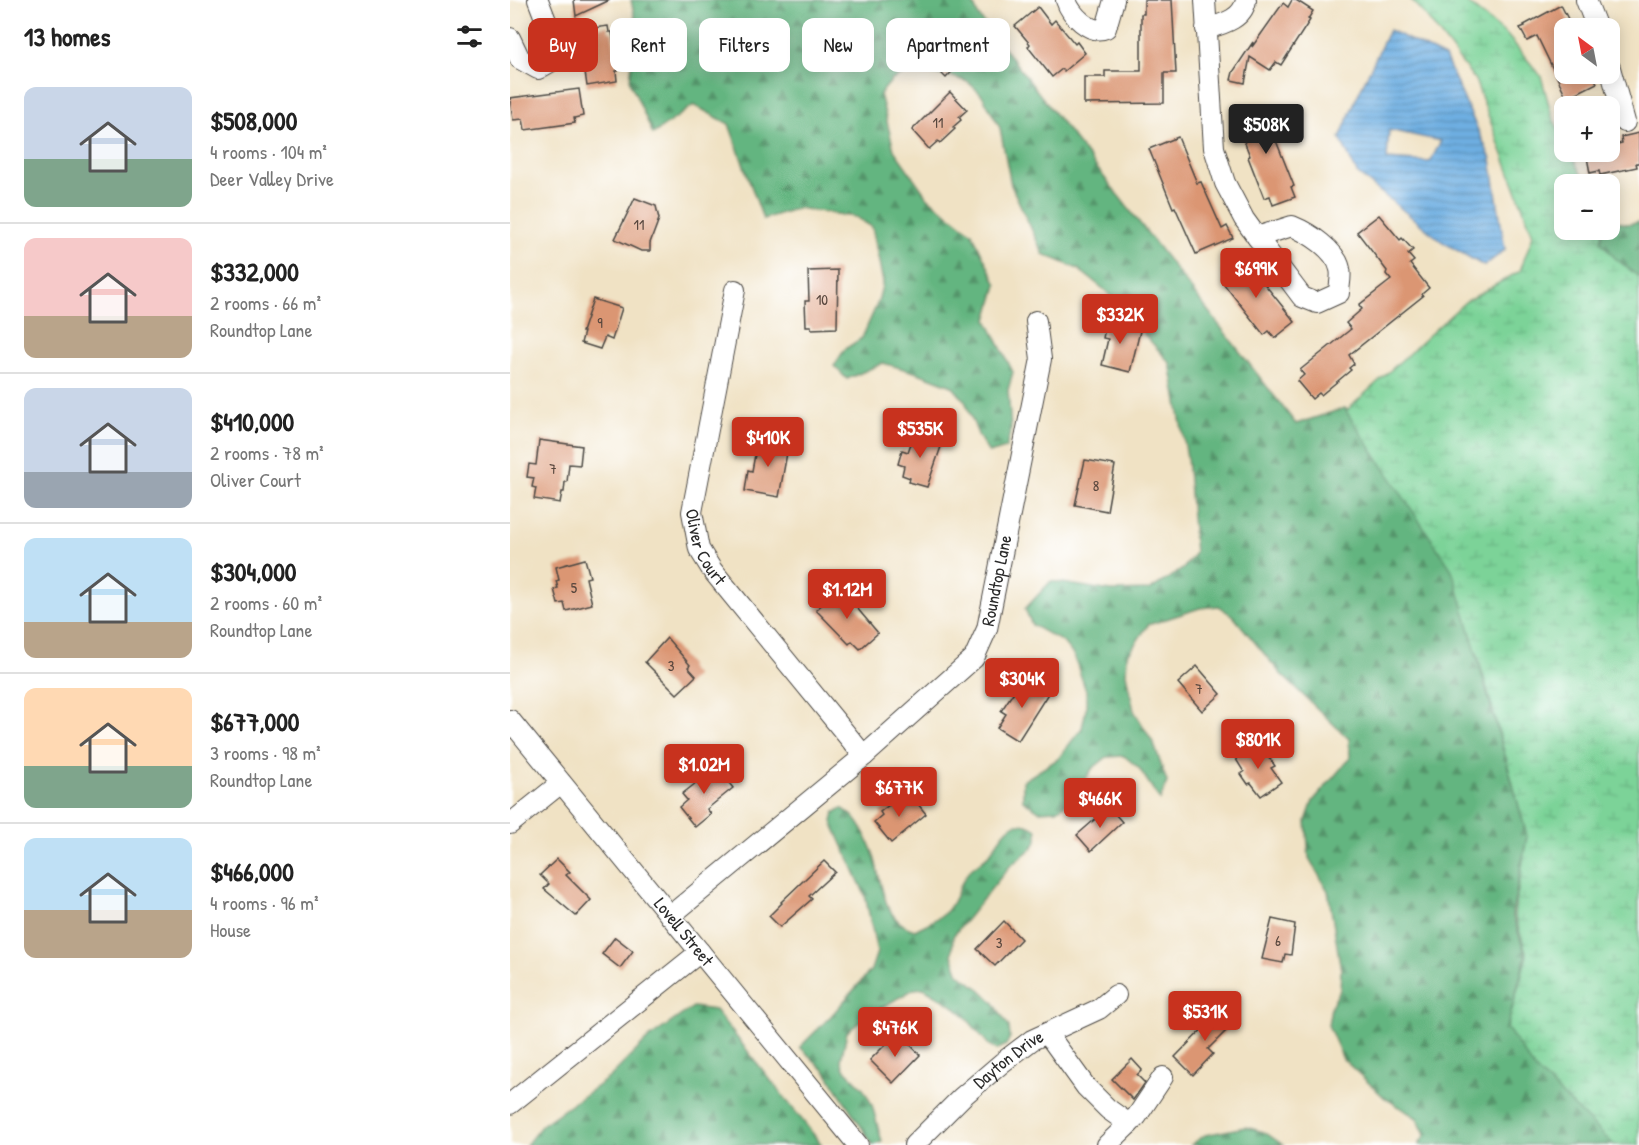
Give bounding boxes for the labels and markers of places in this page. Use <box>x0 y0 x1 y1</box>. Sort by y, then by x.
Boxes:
pin: $508K <box>1224 104 1308 155</box>
pin: $699K <box>1214 248 1298 299</box>
pin: $332K <box>1078 294 1162 345</box>
pin: $535K <box>878 408 962 459</box>
pin: $410K <box>726 417 810 468</box>
pin: $1.12M <box>798 569 896 620</box>
pin: $304K <box>980 658 1064 709</box>
pin: $801K <box>1216 719 1300 770</box>
pin: $1.02M <box>655 744 753 795</box>
pin: $677K <box>857 767 941 818</box>
pin: $466K <box>1058 778 1142 829</box>
pin: $531K <box>1163 991 1247 1042</box>
pin: $476K <box>853 1007 937 1058</box>

